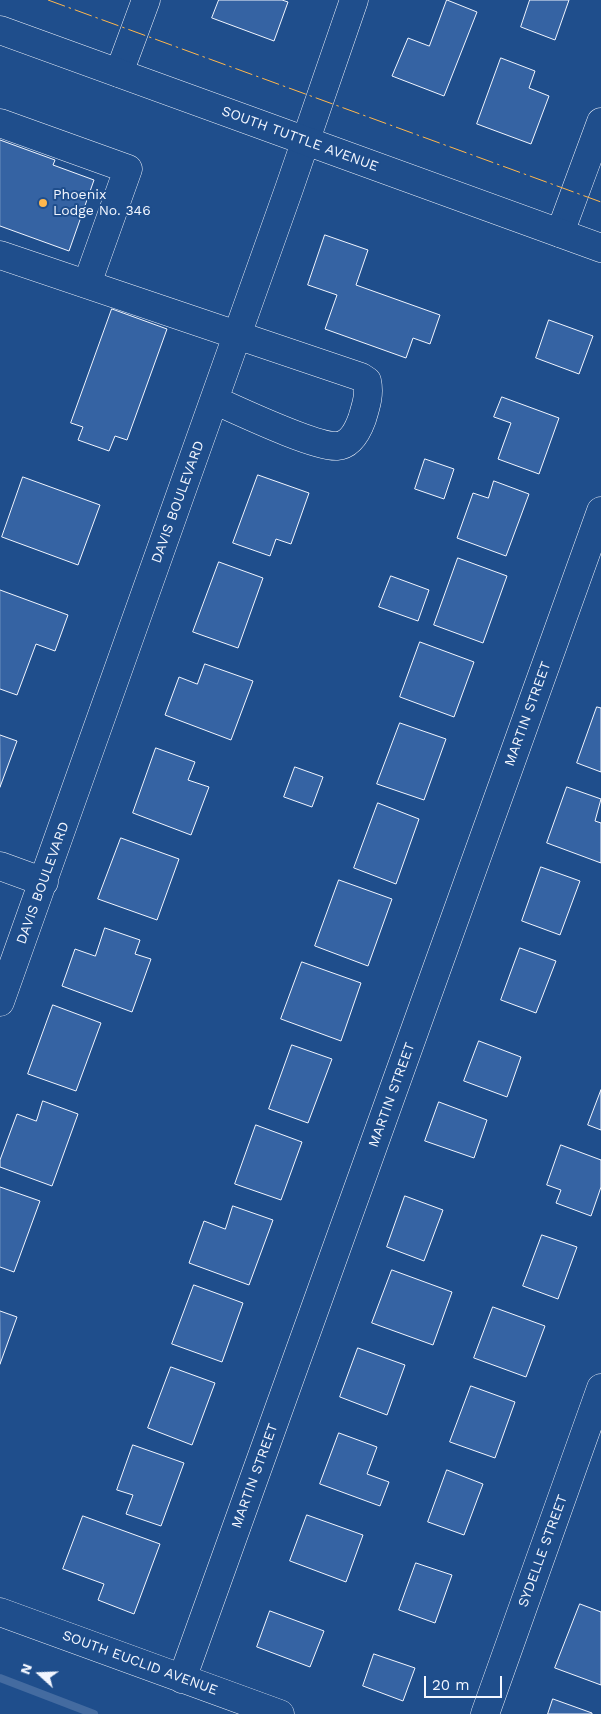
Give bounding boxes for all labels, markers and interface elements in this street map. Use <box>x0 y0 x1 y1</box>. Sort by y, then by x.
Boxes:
street label: SOUTH TUTTLE AVENUE <box>219 103 381 175</box>
place label: Phoenix Lodge No. 346 <box>53 187 151 220</box>
marker: Phoenix Lodge No. 346 <box>37 197 49 209</box>
street label: DAVIS BOULEVARD <box>148 439 208 565</box>
street label: MARTIN STREET <box>501 659 555 769</box>
street label: DAVIS BOULEVARD <box>13 820 73 946</box>
street label: MARTIN STREET <box>365 1040 419 1150</box>
street label: MARTIN STREET <box>228 1421 282 1531</box>
street label: SYDELLE STREET <box>515 1492 571 1610</box>
street label: SOUTH EUCLID AVENUE <box>60 1627 220 1699</box>
north arrow <box>15 1649 65 1699</box>
text: N <box>17 1661 35 1676</box>
scale bar <box>426 1666 504 1698</box>
text: 20 m <box>432 1676 470 1694</box>

